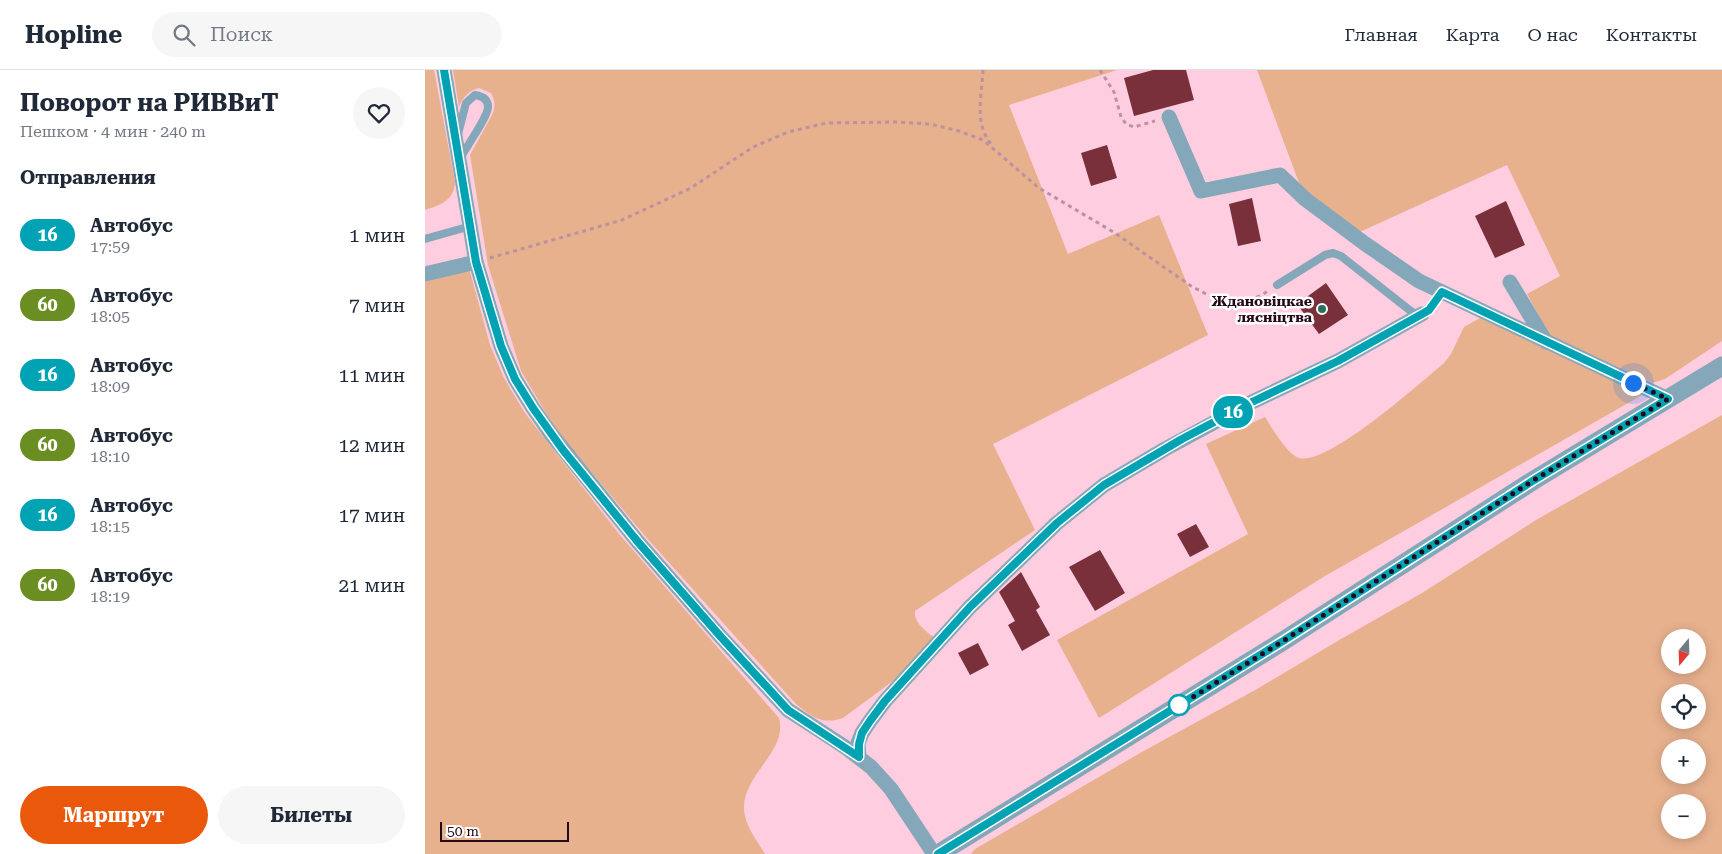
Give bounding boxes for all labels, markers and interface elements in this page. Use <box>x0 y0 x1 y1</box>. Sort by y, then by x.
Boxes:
search box <box>152 12 502 57</box>
text: Hopline <box>25 21 122 49</box>
icon: search <box>170 21 198 49</box>
text: Поиск <box>210 23 273 46</box>
text: Главная <box>1345 24 1418 45</box>
text: Карта <box>1446 24 1500 45</box>
text: О нас <box>1528 24 1578 45</box>
text: Контакты <box>1606 24 1697 45</box>
button: heart <box>353 87 405 139</box>
text: Поворот на РИВВиТ <box>20 89 279 117</box>
text: Пешком · 4 мин · 240 m <box>20 122 206 141</box>
text: Отправления <box>20 166 156 189</box>
text: Автобус <box>90 214 173 237</box>
text: 16 <box>37 224 58 245</box>
text: 1 мин <box>349 224 405 247</box>
text: 17:59 <box>90 237 130 256</box>
text: Автобус <box>90 284 173 307</box>
place label: Ждановіцкае лясніцтва <box>1212 293 1313 325</box>
text: 60 <box>37 294 58 315</box>
text: 7 мин <box>349 294 405 317</box>
marker: Ждановіцкае лясніцтва <box>1316 303 1328 315</box>
text: 18:05 <box>90 307 130 326</box>
text: Автобус <box>90 354 173 377</box>
text: 16 <box>37 364 58 385</box>
text: 11 мин <box>338 364 405 387</box>
your location <box>1621 371 1646 396</box>
text: 18:09 <box>90 377 130 396</box>
line badge: 16 <box>1211 396 1255 428</box>
text: 16 <box>1223 401 1243 422</box>
text: Автобус <box>90 424 173 447</box>
text: 60 <box>37 434 58 455</box>
text: 12 мин <box>338 434 405 457</box>
text: 18:10 <box>90 447 130 466</box>
text: Автобус <box>90 494 173 517</box>
text: 16 <box>37 504 58 525</box>
text: 17 мин <box>338 504 405 527</box>
text: 18:15 <box>90 517 130 536</box>
text: Автобус <box>90 564 173 587</box>
text: 60 <box>37 574 58 595</box>
text: 21 мин <box>338 574 405 597</box>
text: 18:19 <box>90 587 130 606</box>
north arrow <box>1661 629 1706 674</box>
map controls <box>1661 629 1706 839</box>
button: locate <box>1661 684 1706 729</box>
unlabelled marker <box>1168 694 1190 716</box>
button: + <box>1661 739 1706 784</box>
button: Маршрут <box>20 786 208 844</box>
button: Билеты <box>218 786 405 844</box>
button: − <box>1661 794 1706 839</box>
scale bar <box>440 819 569 842</box>
text: 50 m <box>447 823 479 839</box>

